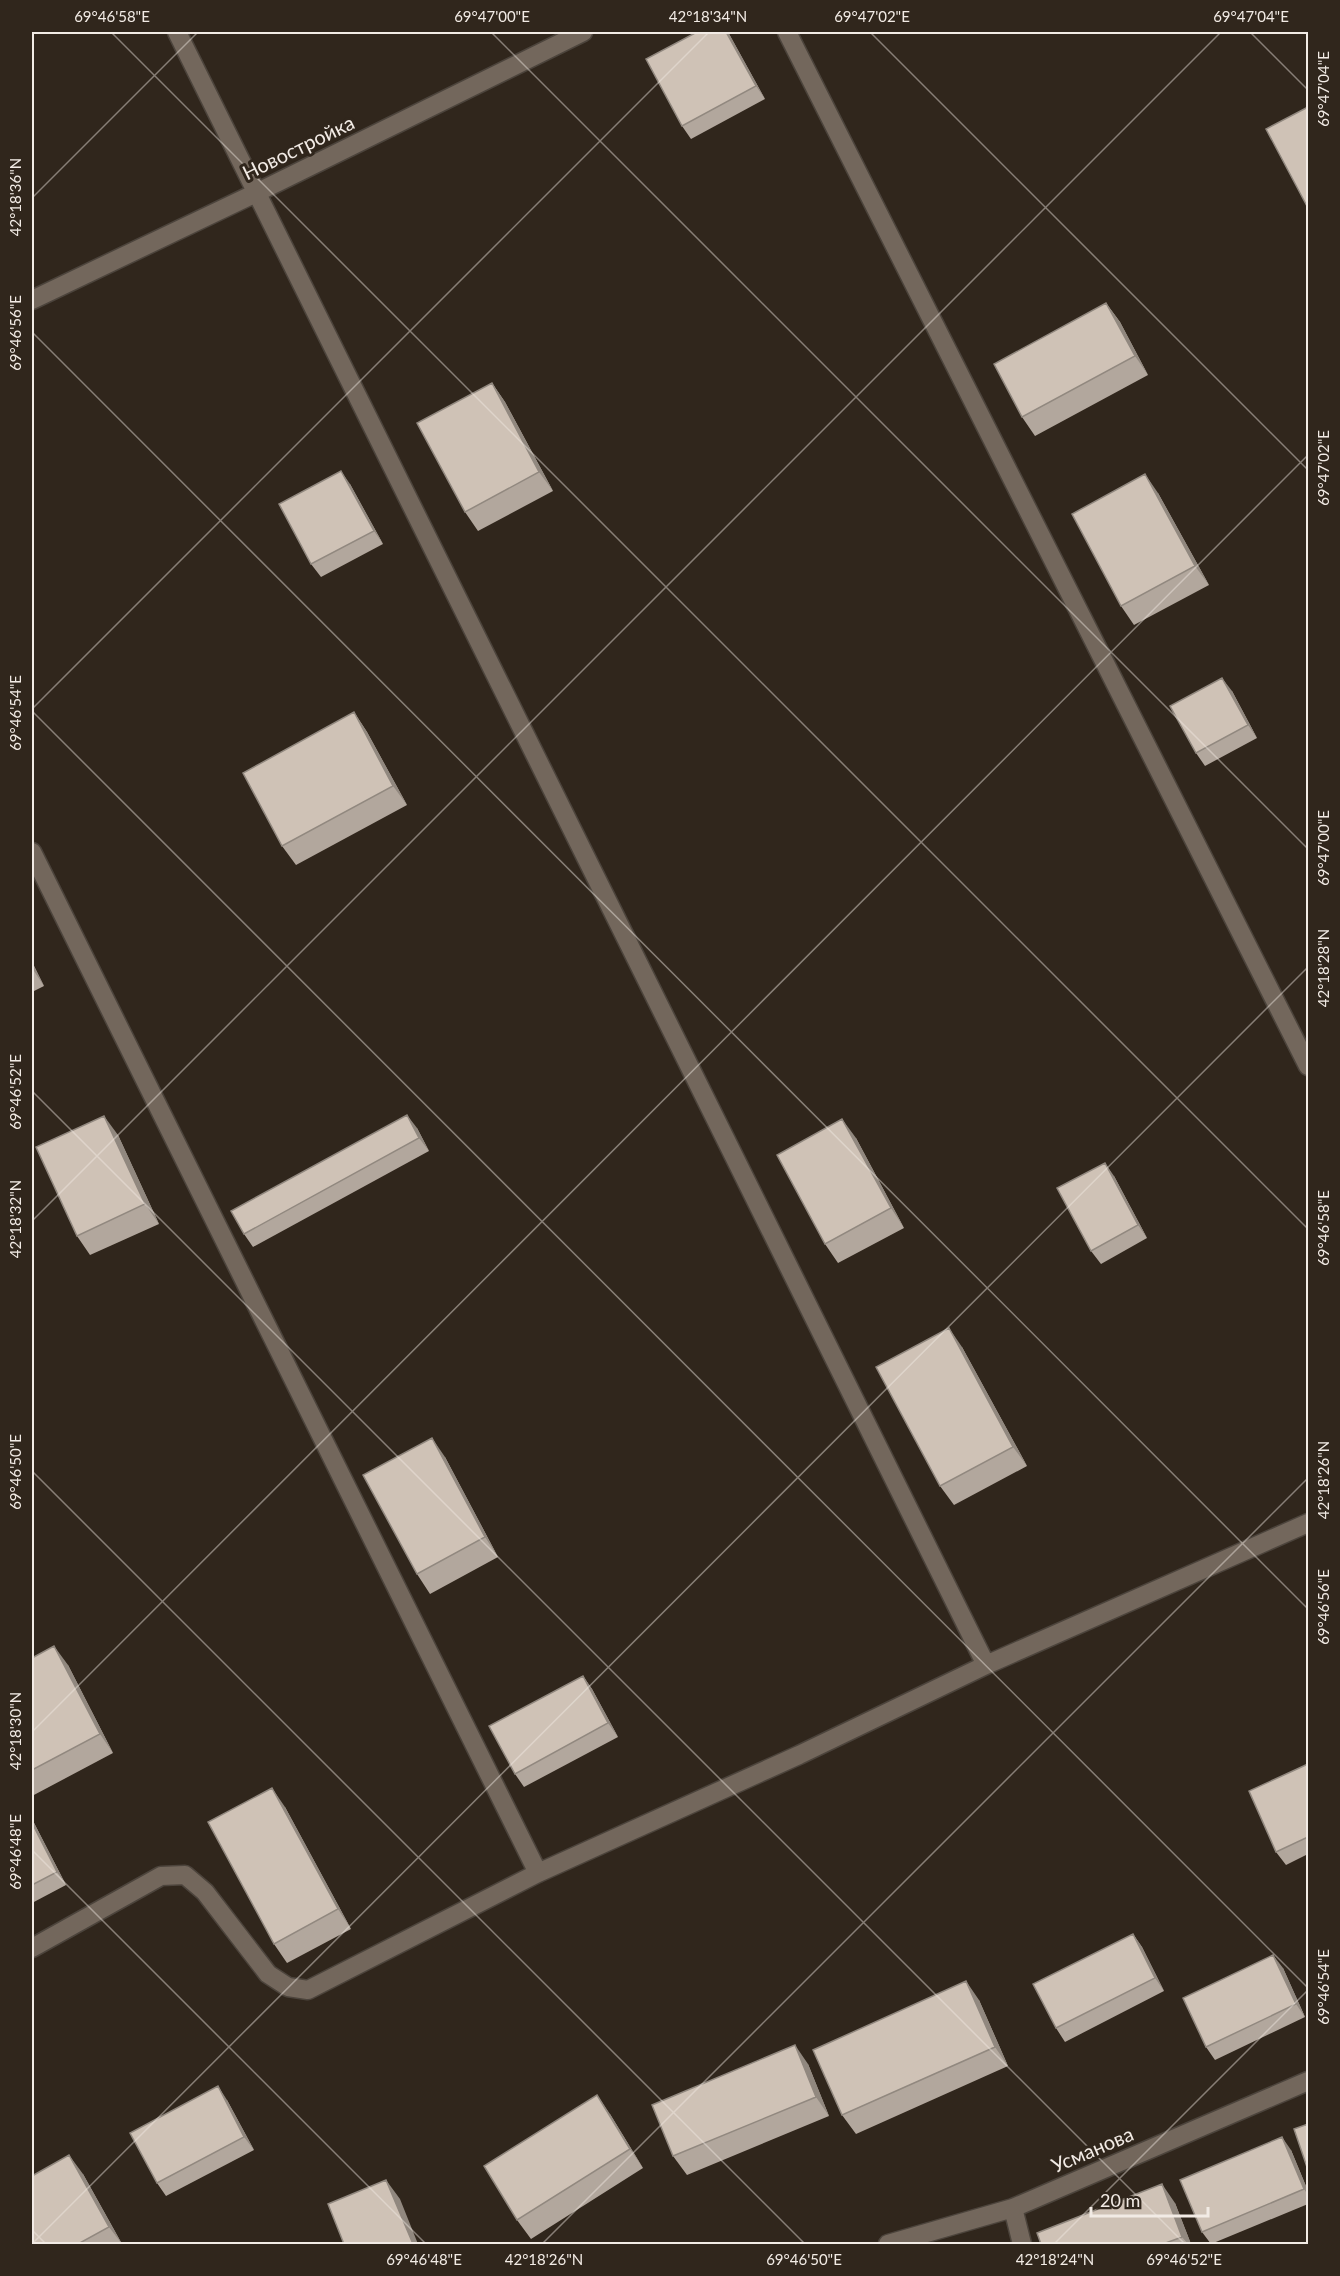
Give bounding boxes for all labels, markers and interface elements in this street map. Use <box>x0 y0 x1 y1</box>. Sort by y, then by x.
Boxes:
text: 69°46'58"E <box>74 7 150 25</box>
text: 69°47'00"E <box>454 7 530 25</box>
text: 42°18'34"N <box>669 7 747 25</box>
text: 69°47'02"E <box>834 7 910 25</box>
text: 69°47'04"E <box>1213 7 1289 25</box>
text: 69°47'04"E <box>1314 51 1332 127</box>
street label: Новостройка <box>238 110 358 184</box>
text: 42°18'36"N <box>6 158 24 236</box>
text: 69°46'56"E <box>6 295 24 371</box>
text: 69°47'02"E <box>1314 430 1332 506</box>
text: 69°46'54"E <box>6 675 24 751</box>
text: 69°47'00"E <box>1314 810 1332 886</box>
text: 42°18'28"N <box>1314 929 1332 1007</box>
text: 69°46'52"E <box>6 1054 24 1130</box>
text: 42°18'32"N <box>6 1180 24 1258</box>
text: 69°46'58"E <box>1314 1190 1332 1266</box>
text: 69°46'50"E <box>6 1434 24 1510</box>
text: 42°18'26"N <box>1314 1441 1332 1519</box>
text: 69°46'56"E <box>1314 1569 1332 1645</box>
text: 42°18'30"N <box>6 1692 24 1770</box>
text: 69°46'48"E <box>6 1814 24 1890</box>
text: 69°46'54"E <box>1314 1949 1332 2025</box>
street label: Усманова <box>1047 2121 1137 2177</box>
scale bar <box>1091 2180 1208 2218</box>
text: 20 m <box>1100 2189 1140 2211</box>
text: 69°46'48"E <box>386 2250 462 2268</box>
text: 42°18'26"N <box>505 2250 583 2268</box>
text: 69°46'50"E <box>766 2250 842 2268</box>
text: 42°18'24"N <box>1016 2250 1094 2268</box>
text: 69°46'52"E <box>1146 2250 1222 2268</box>

